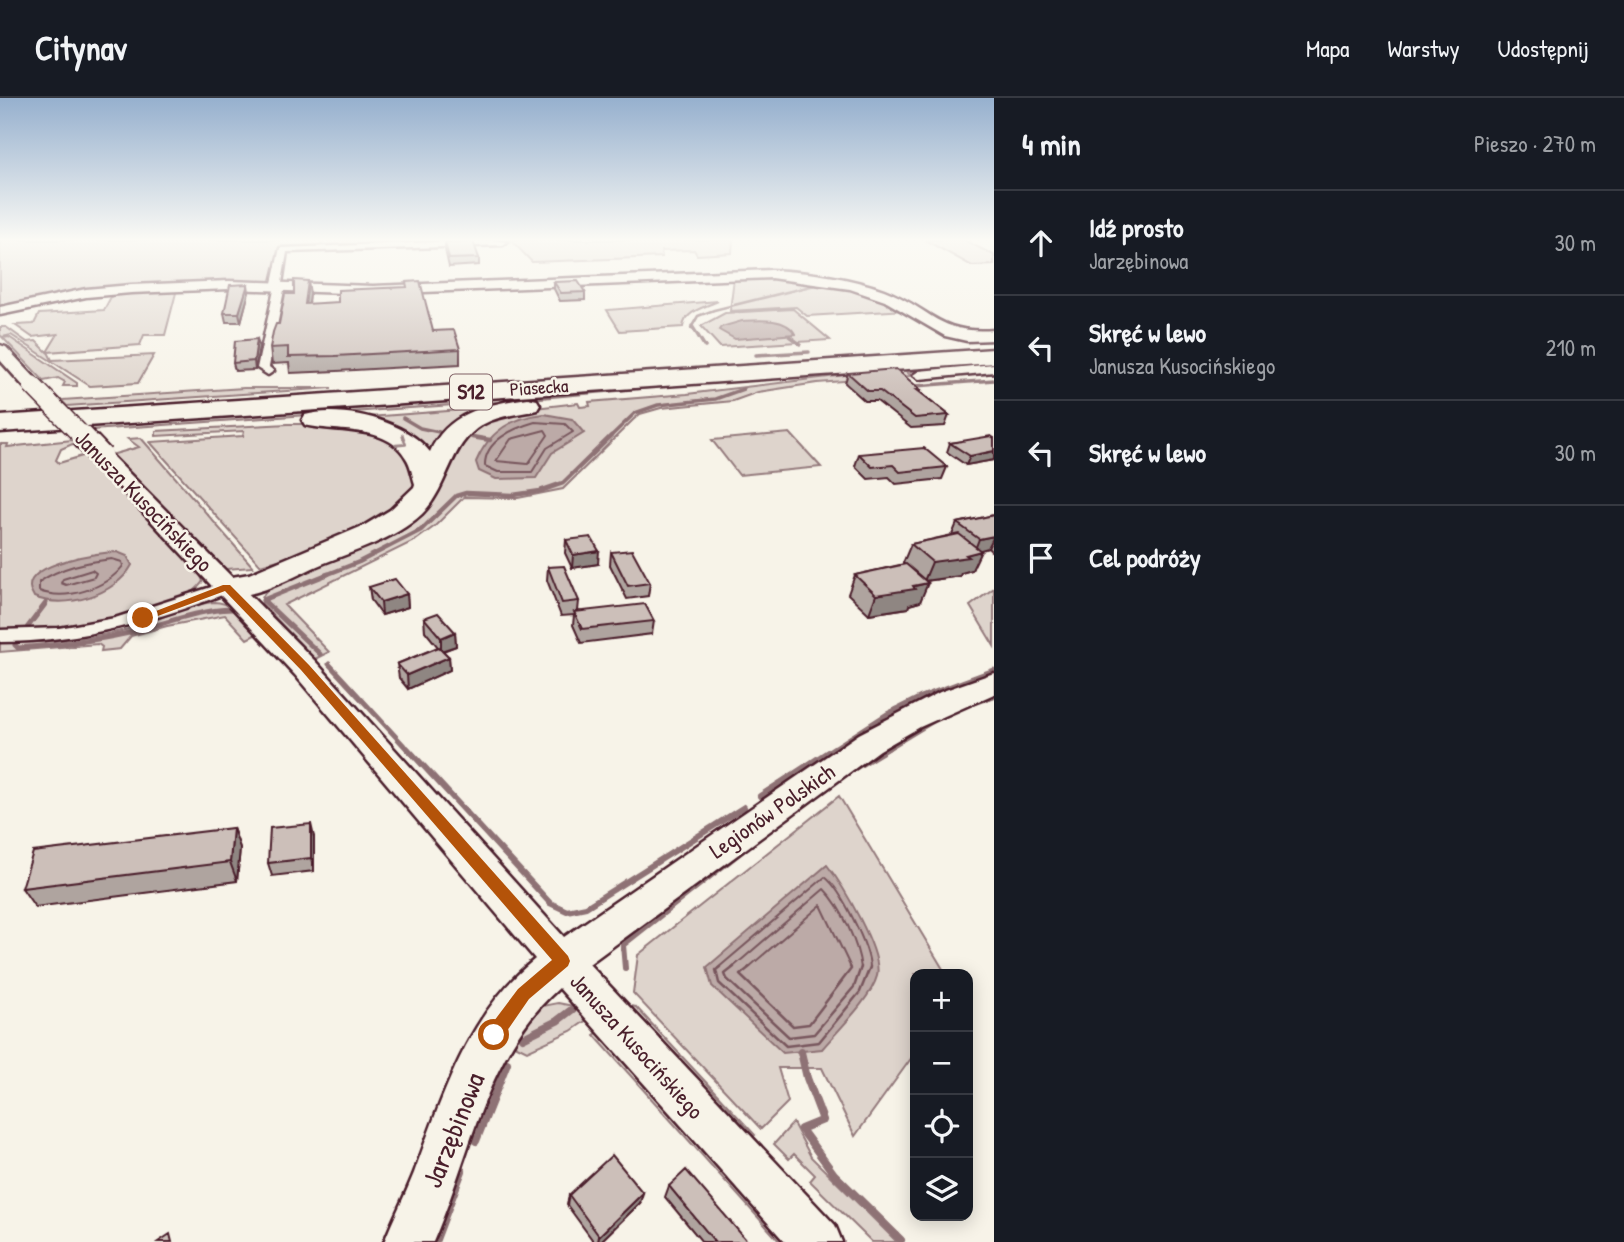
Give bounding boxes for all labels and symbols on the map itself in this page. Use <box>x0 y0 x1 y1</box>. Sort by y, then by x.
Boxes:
street label: Piasecka <box>509 372 570 402</box>
road number: S12 <box>450 374 492 410</box>
street label: Janusza Kusocińskiego <box>69 423 220 578</box>
one-way arrow <box>394 433 407 446</box>
route end <box>127 602 158 633</box>
street label: Legionów Polskich <box>703 756 841 865</box>
street label: Janusza Kusocińskiego <box>564 966 711 1125</box>
route start <box>478 1019 509 1050</box>
street label: Jarzębinowa <box>413 1067 493 1193</box>

